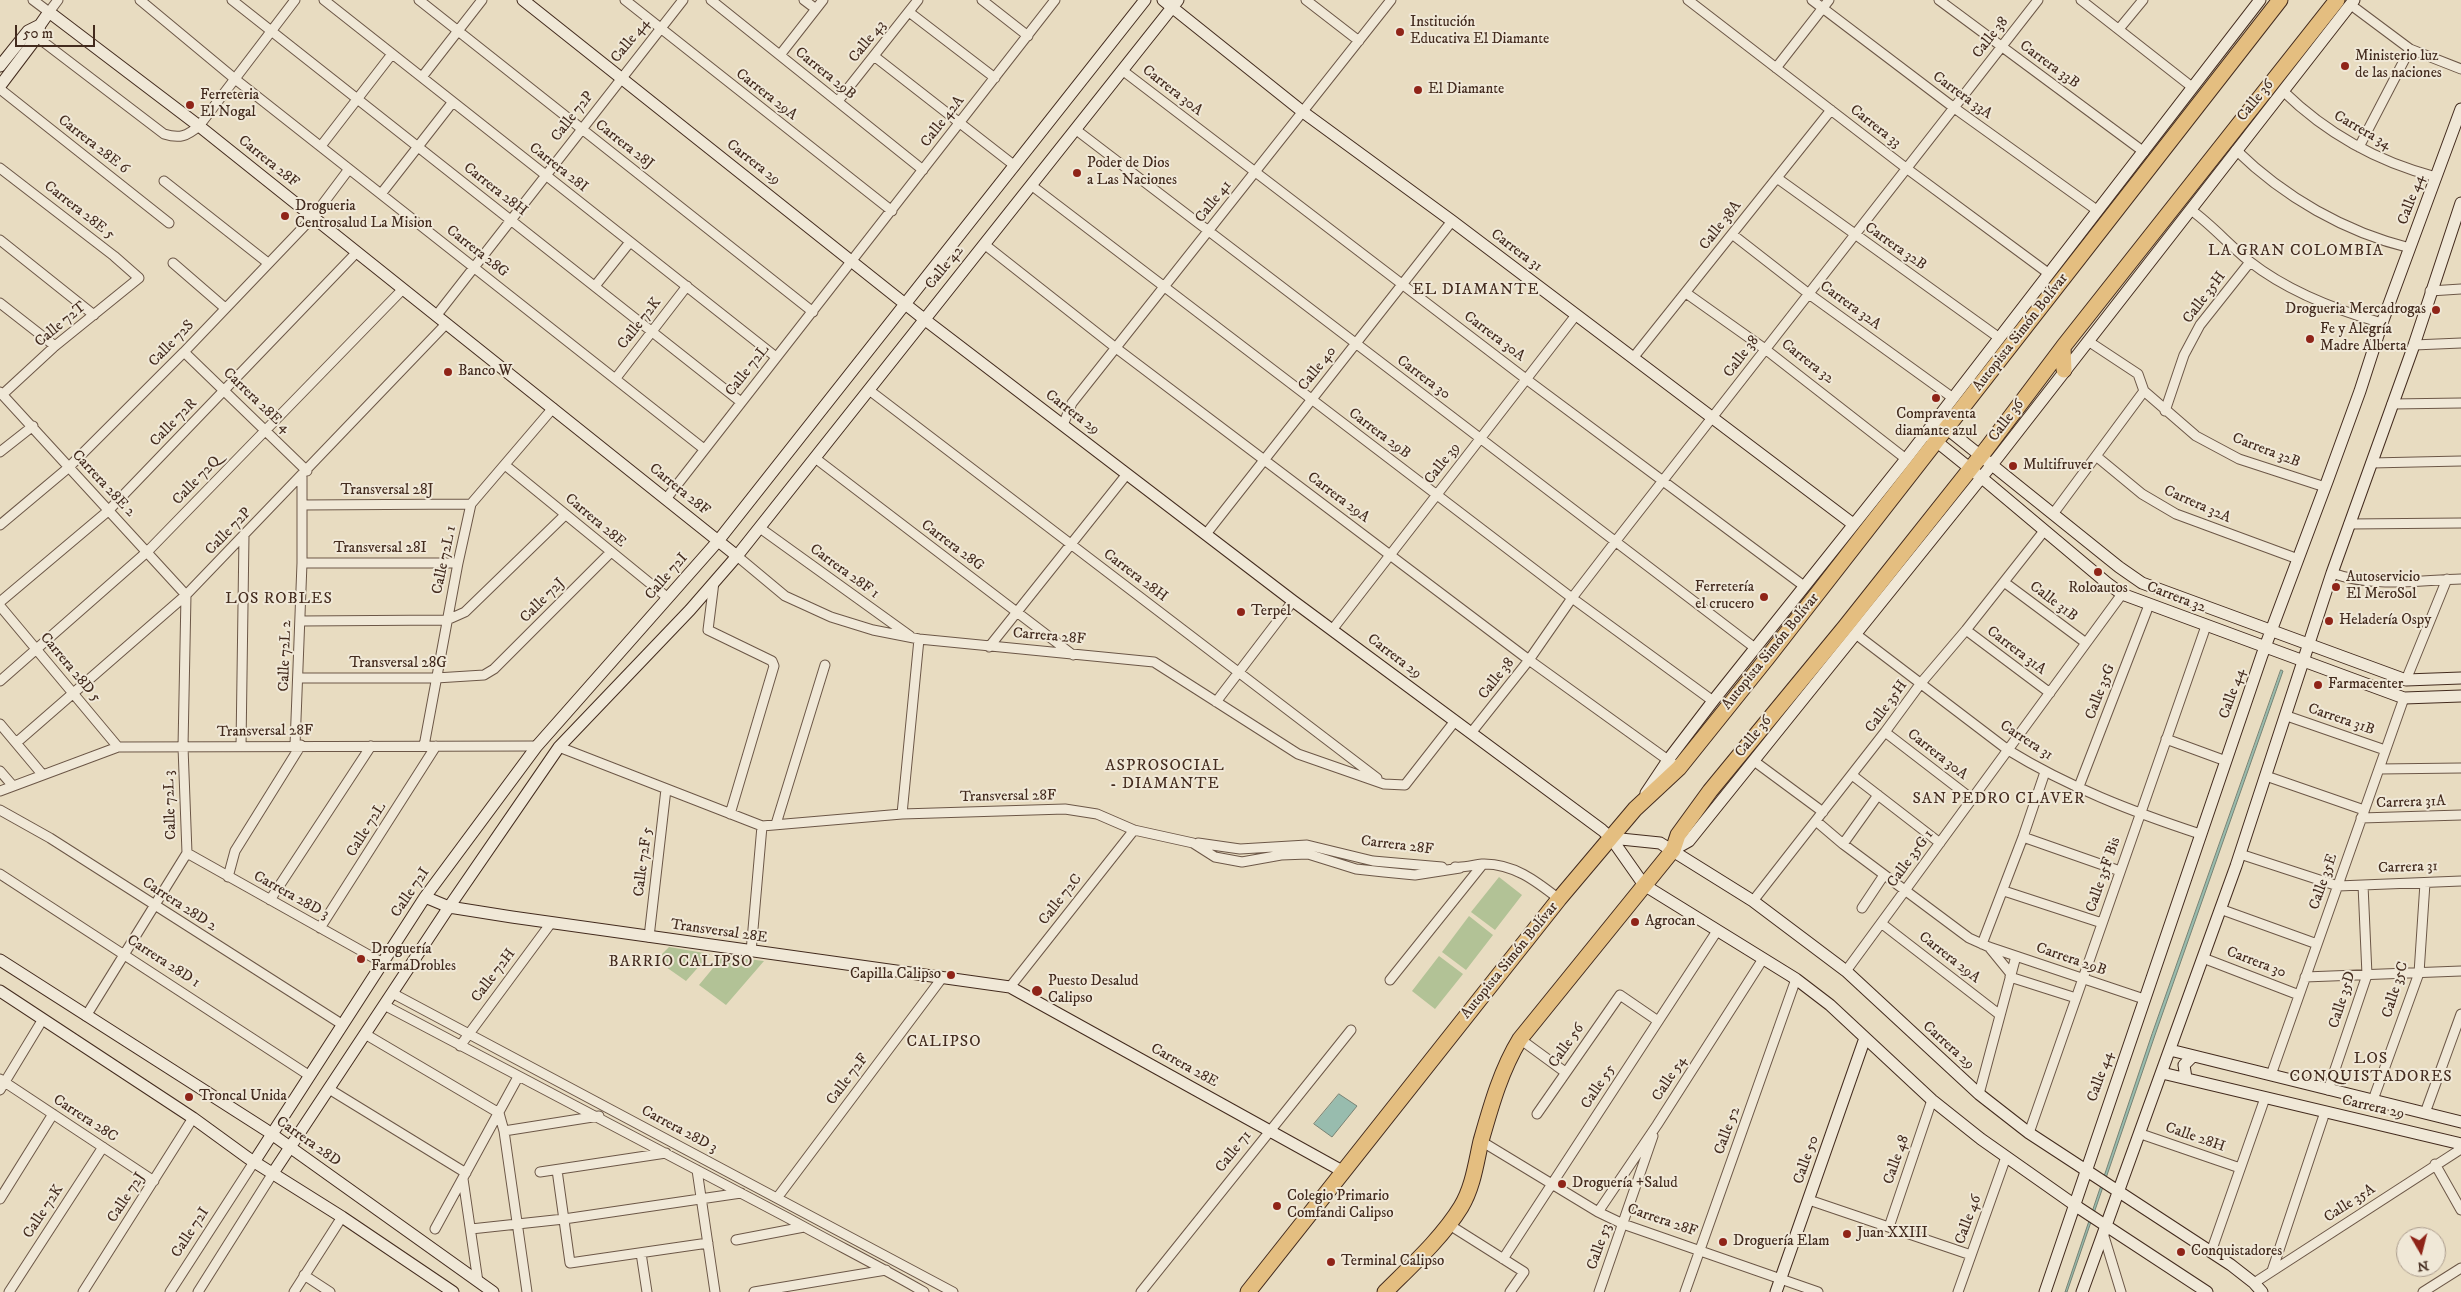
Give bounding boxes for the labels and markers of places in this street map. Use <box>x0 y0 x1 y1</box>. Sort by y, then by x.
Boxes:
place label: Institución Educativa El Diamante <box>1410 14 1549 49</box>
marker: Institución Educativa El Diamante <box>1394 26 1406 38</box>
place label: Ministerio luz de las naciones <box>2355 48 2442 83</box>
marker: Ministerio luz de las naciones <box>2339 60 2351 72</box>
place label: El Diamante <box>1428 81 1504 99</box>
marker: El Diamante <box>1412 84 1424 96</box>
place label: Ferreteria El Nogal <box>200 87 259 122</box>
marker: Ferreteria El Nogal <box>184 99 196 111</box>
place label: Poder de Dios a Las Naciones <box>1087 155 1177 190</box>
marker: Poder de Dios a Las Naciones <box>1071 167 1083 179</box>
place label: Drogueria Centrosalud La Mision <box>295 198 432 233</box>
marker: Drogueria Centrosalud La Mision <box>279 210 291 222</box>
place label: Drogueria Mercadrogas <box>2285 301 2426 319</box>
marker: Drogueria Mercadrogas <box>2430 304 2442 316</box>
place label: Fe y Alegría Madre Alberta <box>2320 321 2407 356</box>
marker: Fe y Alegría Madre Alberta <box>2304 333 2316 345</box>
place label: Banco W <box>458 363 512 381</box>
marker: Banco W <box>442 366 454 378</box>
marker: Compraventa diamante azul <box>1930 392 1942 404</box>
place label: Compraventa diamante azul <box>1895 406 1977 441</box>
place label: Multifruver <box>2023 457 2093 475</box>
marker: Multifruver <box>2007 460 2019 472</box>
marker: Roloautos <box>2092 566 2104 578</box>
place label: Autoservicio El MeroSol <box>2346 569 2420 604</box>
place label: Ferretería el crucero <box>1695 579 1754 614</box>
place label: Roloautos <box>2068 580 2128 598</box>
marker: Autoservicio El MeroSol <box>2330 581 2342 593</box>
marker: Ferretería el crucero <box>1758 591 1770 603</box>
place label: Terpel <box>1251 603 1291 621</box>
marker: Terpel <box>1235 606 1247 618</box>
place label: Heladería Ospy <box>2339 612 2431 630</box>
marker: Heladería Ospy <box>2323 615 2335 627</box>
place label: Farmacenter <box>2328 676 2403 694</box>
marker: Farmacenter <box>2312 679 2324 691</box>
place label: Agrocan <box>1645 913 1695 931</box>
marker: Agrocan <box>1629 916 1641 928</box>
place label: Droguería FarmaDrobles <box>371 941 456 976</box>
marker: Droguería FarmaDrobles <box>355 953 367 965</box>
place label: Capilla Calipso <box>850 966 941 984</box>
marker: Capilla Calipso <box>945 969 957 981</box>
place label: Puesto Desalud Calipso <box>1048 973 1138 1008</box>
marker: Puesto Desalud Calipso <box>1030 984 1044 998</box>
place label: Troncal Unida <box>199 1088 287 1106</box>
marker: Troncal Unida <box>183 1091 195 1103</box>
place label: Droguería +Salud <box>1572 1175 1678 1193</box>
marker: Droguería +Salud <box>1556 1178 1568 1190</box>
place label: Colegio Primario Comfandi Calipso <box>1287 1188 1394 1223</box>
marker: Colegio Primario Comfandi Calipso <box>1271 1200 1283 1212</box>
place label: Juan XXIII <box>1857 1225 1928 1243</box>
marker: Juan XXIII <box>1841 1228 1853 1240</box>
place label: Droguería Elam <box>1733 1233 1830 1251</box>
marker: Droguería Elam <box>1717 1236 1729 1248</box>
place label: Conquistadores <box>2191 1243 2282 1261</box>
marker: Conquistadores <box>2175 1246 2187 1258</box>
place label: Terminal Calipso <box>1341 1253 1444 1271</box>
marker: Terminal Calipso <box>1325 1256 1337 1268</box>

